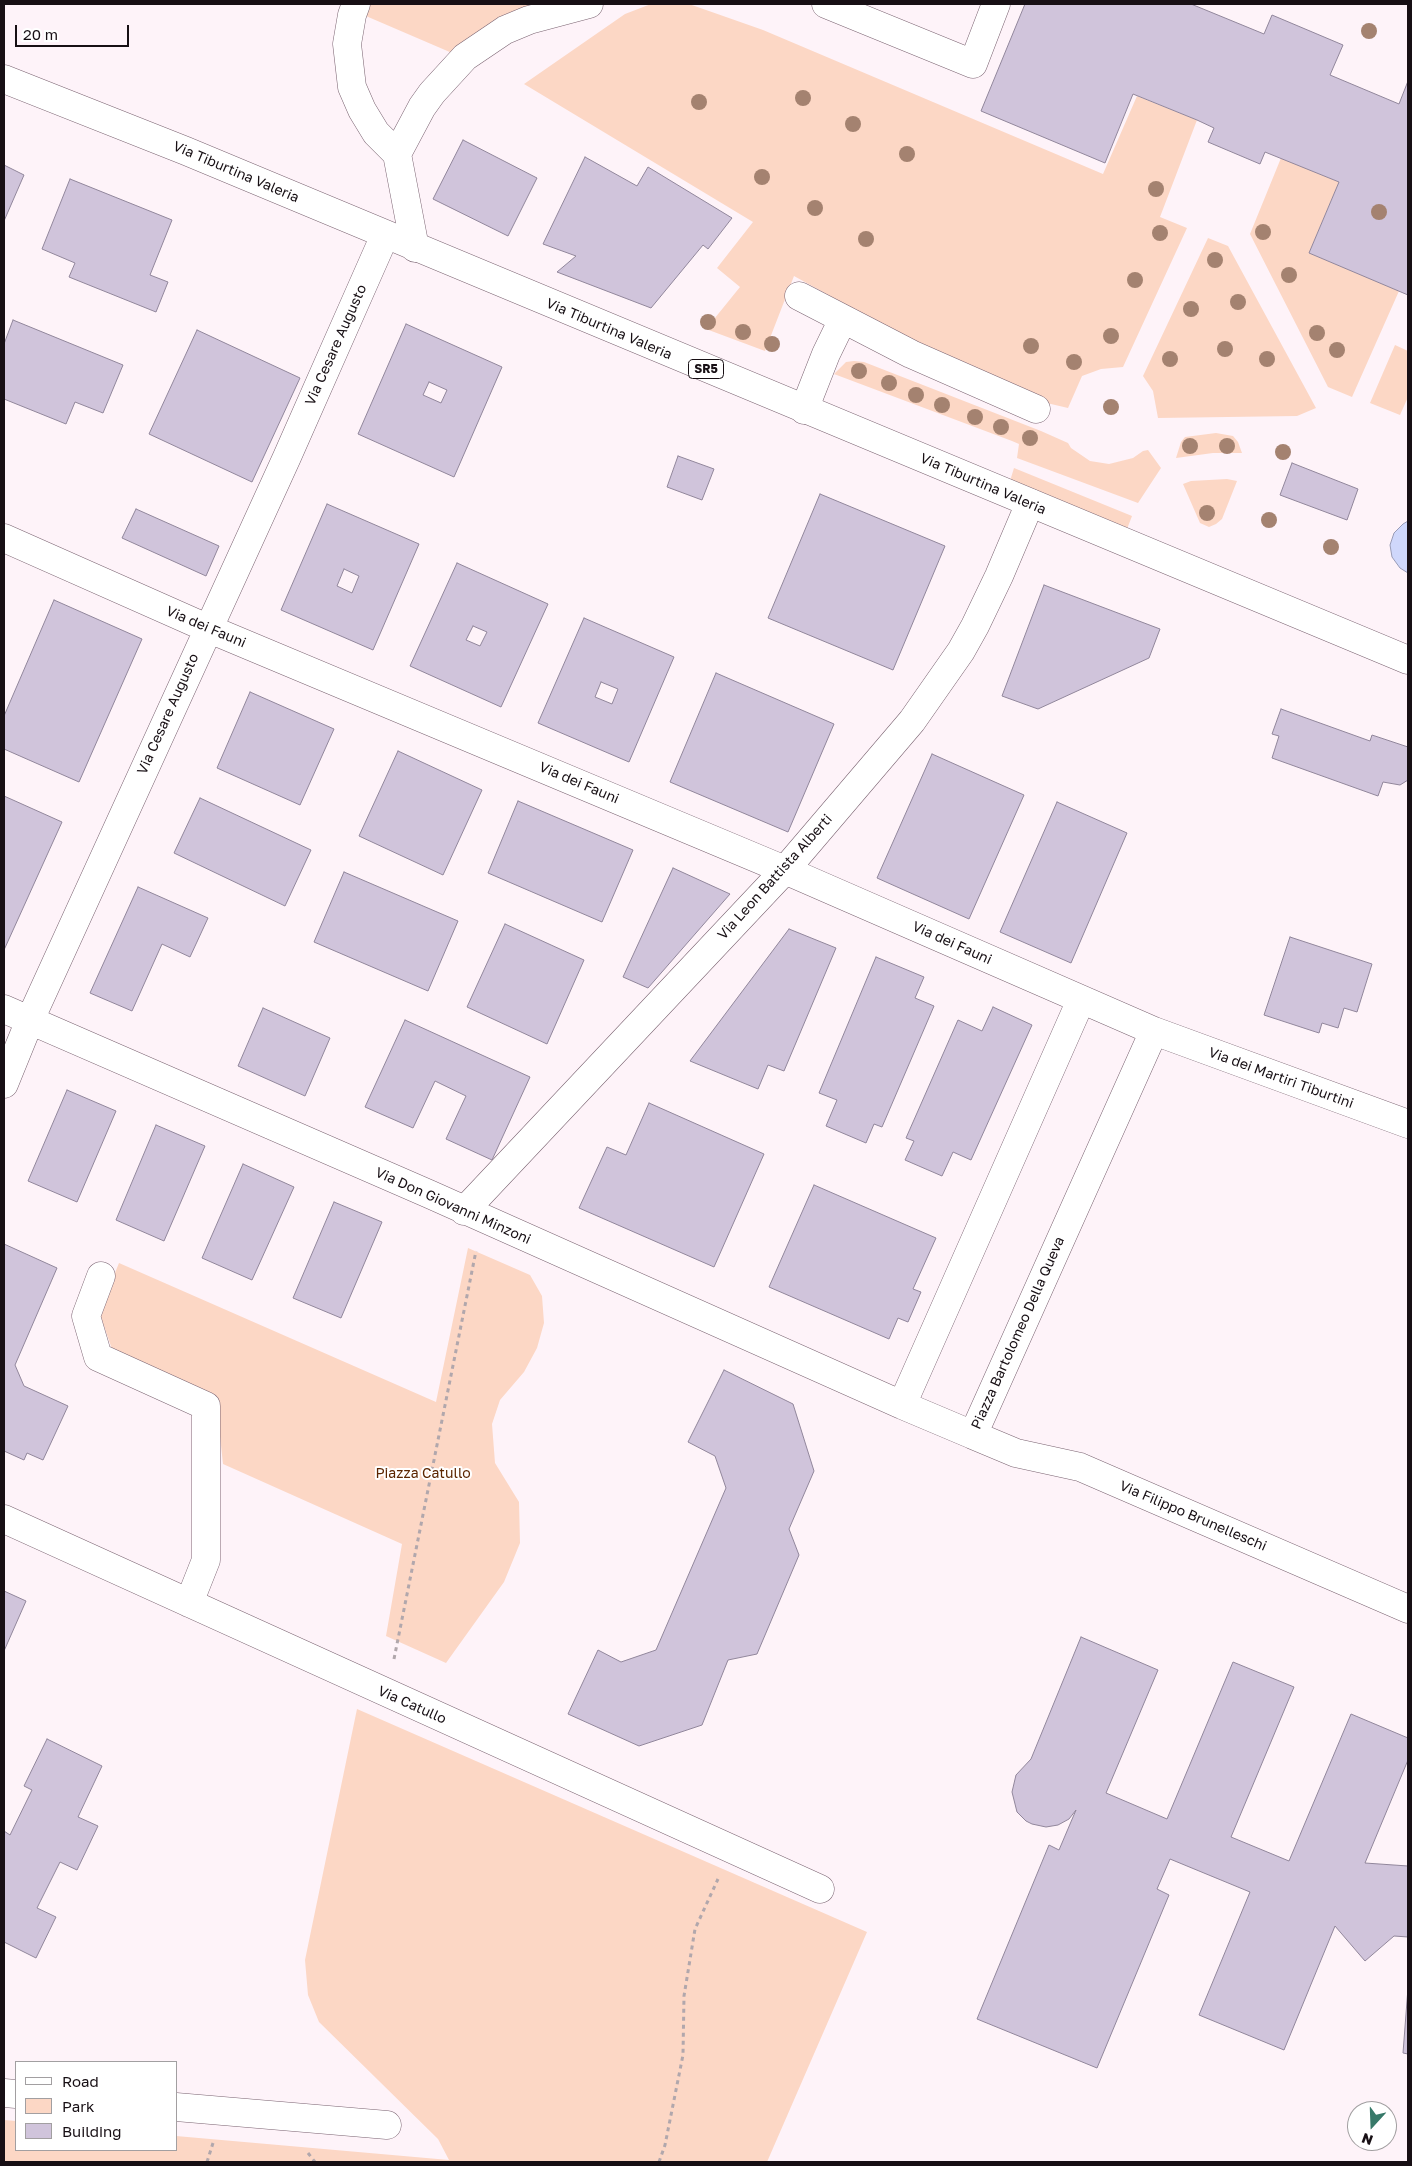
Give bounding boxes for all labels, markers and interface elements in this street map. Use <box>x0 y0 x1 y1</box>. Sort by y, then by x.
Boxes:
scale bar <box>18 15 131 47</box>
text: 20 m <box>23 25 58 43</box>
street label: Via Tiburtina Valeria <box>170 138 302 206</box>
street label: Via Cesare Augusto <box>302 282 370 408</box>
street label: Via Tiburtina Valeria <box>543 295 675 363</box>
road number: SR5 <box>688 359 724 378</box>
street label: Via Tiburtina Valeria <box>917 450 1049 518</box>
street label: Via dei Fauni <box>163 603 249 651</box>
street label: Via Cesare Augusto <box>134 651 202 777</box>
street label: Via dei Fauni <box>536 759 622 807</box>
street label: Via Leon Battista Alberti <box>714 811 836 943</box>
street label: Via dei Fauni <box>910 918 994 968</box>
street label: Via dei Martiri Tiburtini <box>1206 1044 1356 1112</box>
street label: Via Don Giovanni Minzoni <box>373 1164 533 1248</box>
street label: Piazza Bartolomeo Della Queva <box>968 1234 1068 1432</box>
park label: Piazza Catullo <box>375 1466 471 1482</box>
street label: Via Filippo Brunelleschi <box>1117 1477 1269 1555</box>
street label: Via Catullo <box>375 1682 449 1728</box>
legend <box>15 2061 178 2151</box>
text: Road <box>62 2072 99 2090</box>
text: Park <box>62 2097 94 2115</box>
north arrow <box>1347 2101 1397 2151</box>
text: Building <box>62 2122 122 2140</box>
text: N <box>1359 2130 1375 2149</box>

